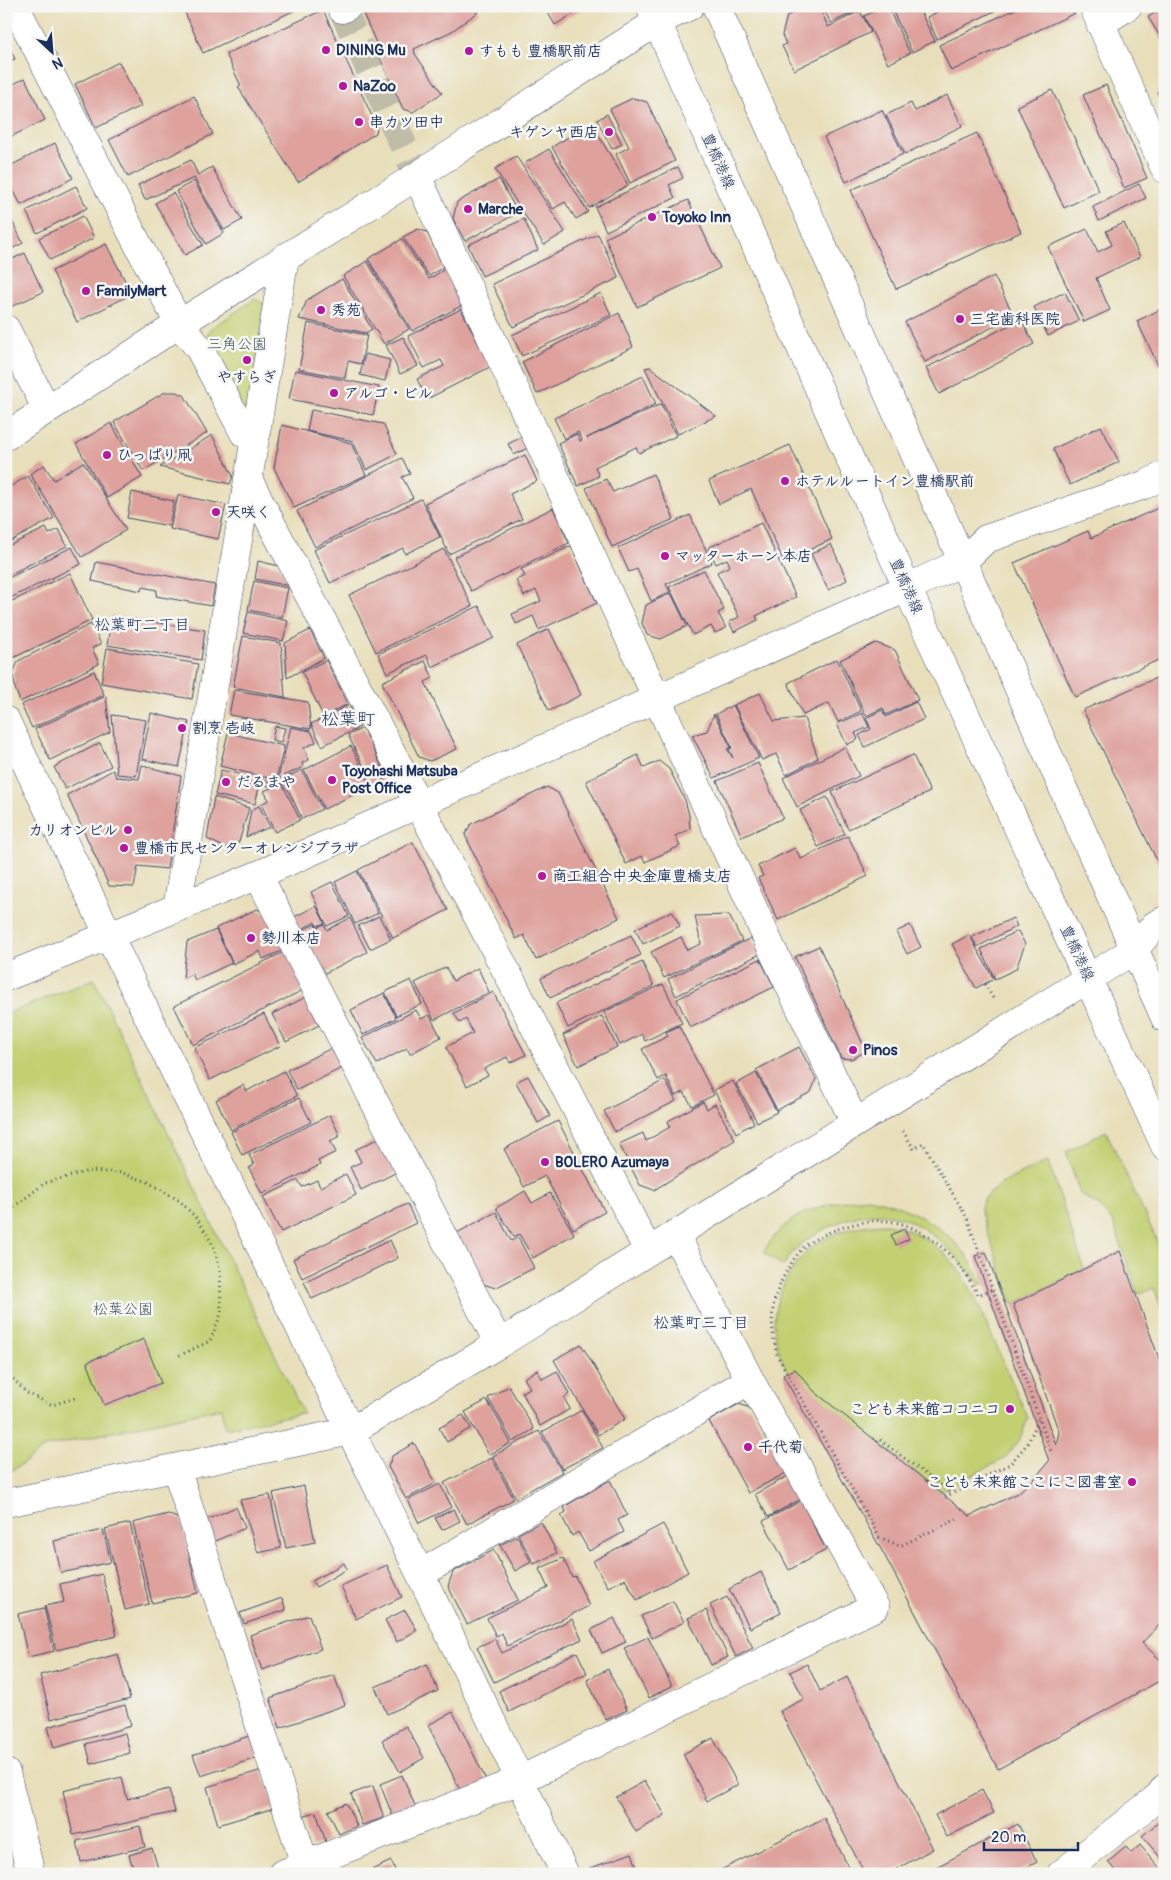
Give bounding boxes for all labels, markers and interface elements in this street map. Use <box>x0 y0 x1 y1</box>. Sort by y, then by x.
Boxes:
north arrow <box>28 28 78 78</box>
place label: DINING Mu <box>336 41 406 60</box>
place label: すもも 豊橋駅前店 <box>479 42 602 61</box>
marker: DINING Mu <box>320 44 332 56</box>
marker: すもも 豊橋駅前店 <box>463 45 475 57</box>
text: N <box>49 54 65 73</box>
place label: NaZoo <box>353 77 396 96</box>
marker: NaZoo <box>337 80 349 92</box>
place label: 串カツ田中 <box>369 113 444 132</box>
marker: 串カツ田中 <box>353 116 365 128</box>
place label: キゲンヤ西店 <box>509 123 599 142</box>
marker: キゲンヤ西店 <box>603 126 615 138</box>
street label: 豊橋港線 <box>697 130 739 192</box>
place label: Marche <box>478 200 524 219</box>
marker: Marche <box>462 203 474 215</box>
place label: Toyoko Inn <box>661 208 731 227</box>
marker: Toyoko Inn <box>646 211 658 223</box>
place label: FamilyMart <box>96 282 167 301</box>
marker: FamilyMart <box>80 285 92 297</box>
place label: 秀苑 <box>331 301 361 320</box>
marker: 秀苑 <box>315 304 327 316</box>
place label: 三宅歯科医院 <box>970 310 1060 329</box>
marker: 三宅歯科医院 <box>954 313 966 325</box>
park label: 三角公園 <box>207 335 267 354</box>
marker: やすらぎ <box>241 354 253 366</box>
place label: やすらぎ <box>217 368 277 387</box>
place label: アルゴ・ビル <box>344 384 433 403</box>
marker: アルゴ・ビル <box>328 387 340 399</box>
place label: ひっぱり凧 <box>117 446 192 465</box>
marker: ひっぱり凧 <box>101 449 113 461</box>
place label: ホテルルートイン豊橋駅前 <box>795 472 975 491</box>
marker: ホテルルートイン豊橋駅前 <box>779 475 791 487</box>
place label: 天咲く <box>226 503 271 522</box>
marker: 天咲く <box>210 506 222 518</box>
place label: マッターホーン 本店 <box>675 547 812 566</box>
marker: マッターホーン 本店 <box>659 550 671 562</box>
street label: 豊橋港線 <box>885 555 927 617</box>
district label: 松葉町二丁目 <box>94 615 190 635</box>
district label: 松葉町 <box>321 708 375 731</box>
place label: 割烹 壱岐 <box>192 719 255 738</box>
marker: 割烹 壱岐 <box>176 722 188 734</box>
place label: Toyohashi Matsuba Post Office <box>341 762 458 798</box>
place label: だるまや <box>236 773 296 792</box>
marker: Toyohashi Matsuba Post Office <box>326 774 338 786</box>
marker: だるまや <box>220 776 232 788</box>
place label: カリオンビル <box>28 821 118 840</box>
marker: カリオンビル <box>122 824 134 836</box>
place label: 豊橋市民センターオレンジプラザ <box>134 839 359 858</box>
marker: 豊橋市民センターオレンジプラザ <box>118 842 130 854</box>
place label: 商工組合中央金庫豊橋支店 <box>552 867 732 886</box>
marker: 商工組合中央金庫豊橋支店 <box>536 870 548 882</box>
street label: 豊橋港線 <box>1056 922 1098 984</box>
place label: 勢川本店 <box>261 929 321 948</box>
marker: 勢川本店 <box>245 932 257 944</box>
place label: Pinos <box>863 1041 898 1060</box>
marker: Pinos <box>847 1044 859 1056</box>
place label: BOLERO Azumaya <box>555 1153 669 1172</box>
marker: BOLERO Azumaya <box>539 1156 551 1168</box>
park label: 松葉公園 <box>93 1300 153 1319</box>
district label: 松葉町三丁目 <box>653 1313 749 1333</box>
place label: こども未来館ココニコ <box>850 1400 1000 1419</box>
marker: こども未来館ココニコ <box>1004 1403 1016 1415</box>
place label: 千代菊 <box>758 1438 803 1457</box>
marker: 千代菊 <box>742 1441 754 1453</box>
place label: こども未来館ここにこ図書室 <box>927 1473 1122 1492</box>
marker: こども未来館ここにこ図書室 <box>1126 1476 1138 1488</box>
scale bar <box>984 1820 1077 1852</box>
text: 20 m <box>991 1828 1026 1847</box>

